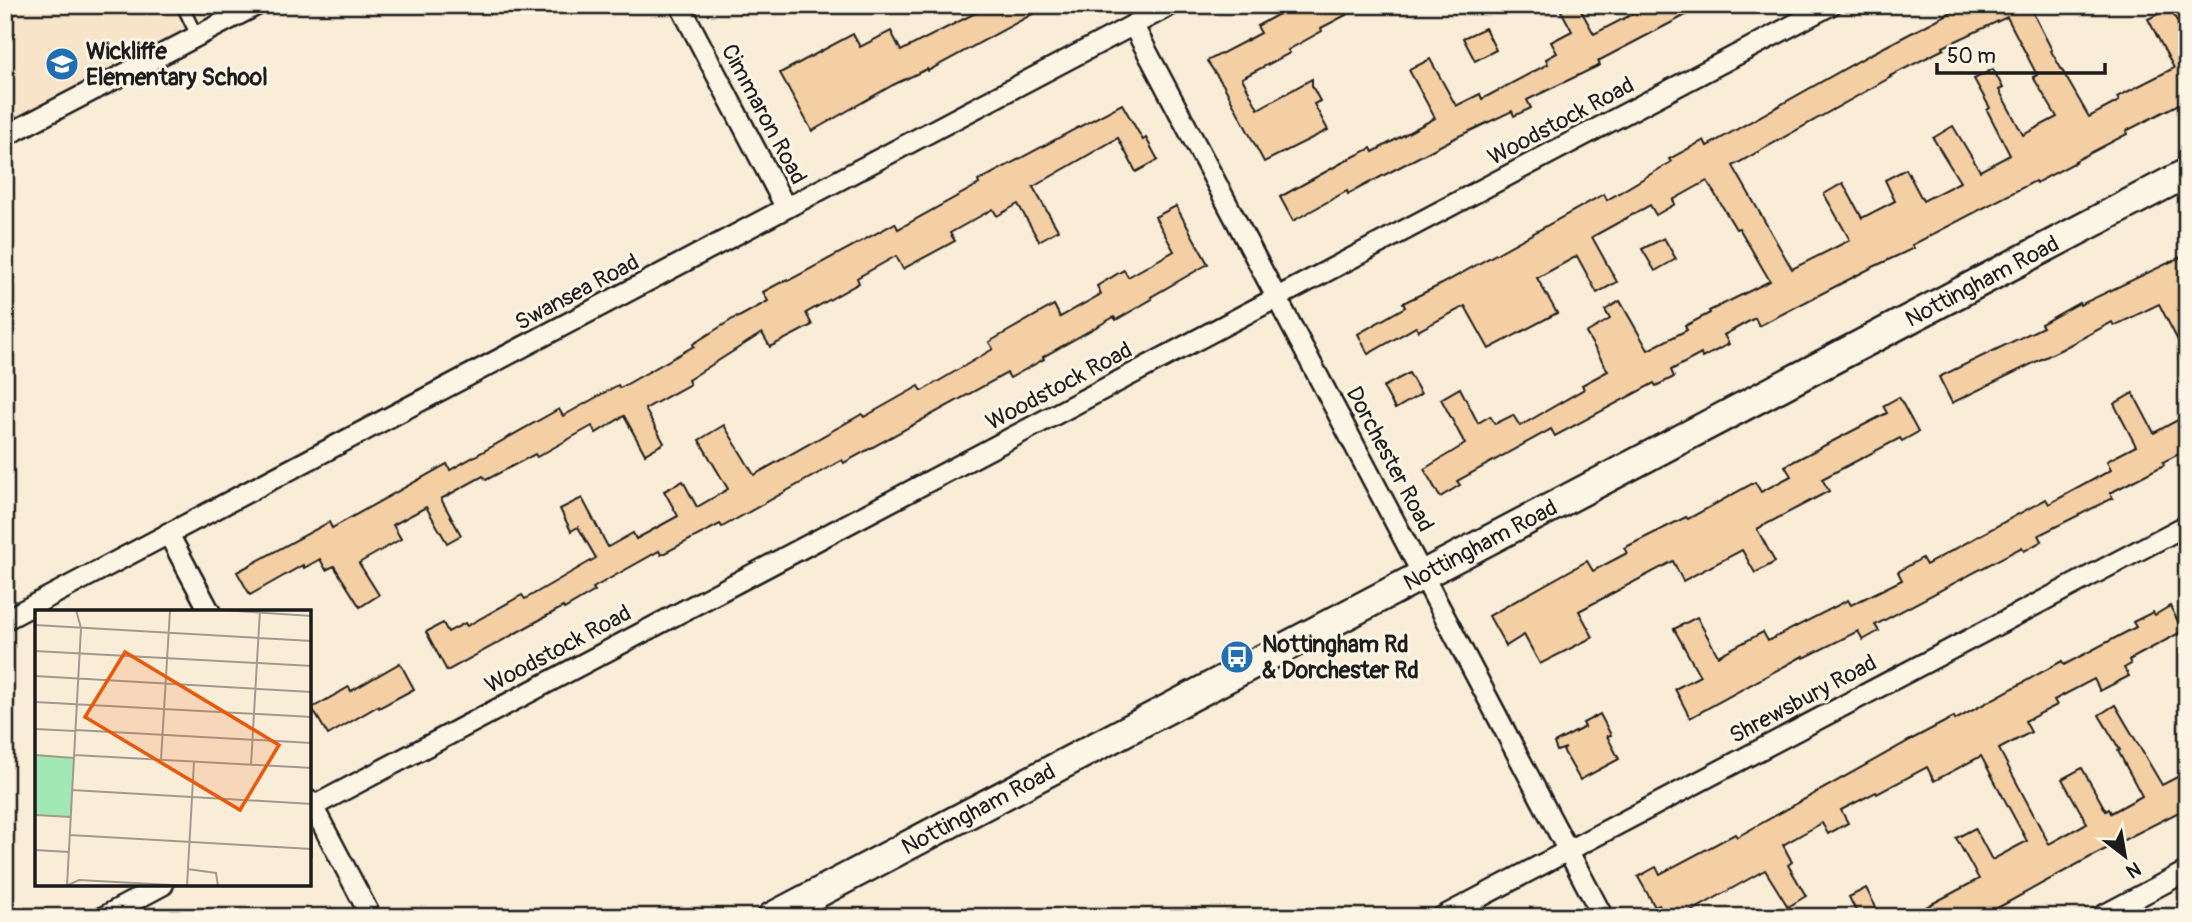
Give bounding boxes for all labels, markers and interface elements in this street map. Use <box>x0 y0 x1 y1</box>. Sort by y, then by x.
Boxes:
scale bar <box>1937 32 2104 76</box>
place label: Wickliffe Elementary School <box>86 37 268 92</box>
street label: Cimmaron Road <box>715 39 813 189</box>
text: 50 m <box>1947 43 1996 70</box>
school or university icon: Wickliffe Elementary School <box>43 45 81 83</box>
street label: Woodstock Road <box>1483 70 1639 172</box>
street label: Nottingham Road <box>1900 228 2064 333</box>
street label: Swansea Road <box>510 247 644 337</box>
street label: Woodstock Road <box>981 335 1137 437</box>
street label: Dorchester Road <box>1340 381 1440 537</box>
street label: Nottingham Road <box>1398 492 1562 597</box>
street label: Woodstock Road <box>480 598 636 700</box>
inset map <box>35 610 312 887</box>
place label: Nottingham Rd & Dorchester Rd <box>1262 630 1419 685</box>
bus stop icon: Nottingham Rd & Dorchester Rd <box>1218 638 1256 676</box>
street label: Shrewsbury Road <box>1724 648 1882 750</box>
street label: Nottingham Road <box>896 756 1060 861</box>
north arrow <box>2090 820 2160 890</box>
text: N <box>2121 856 2145 883</box>

